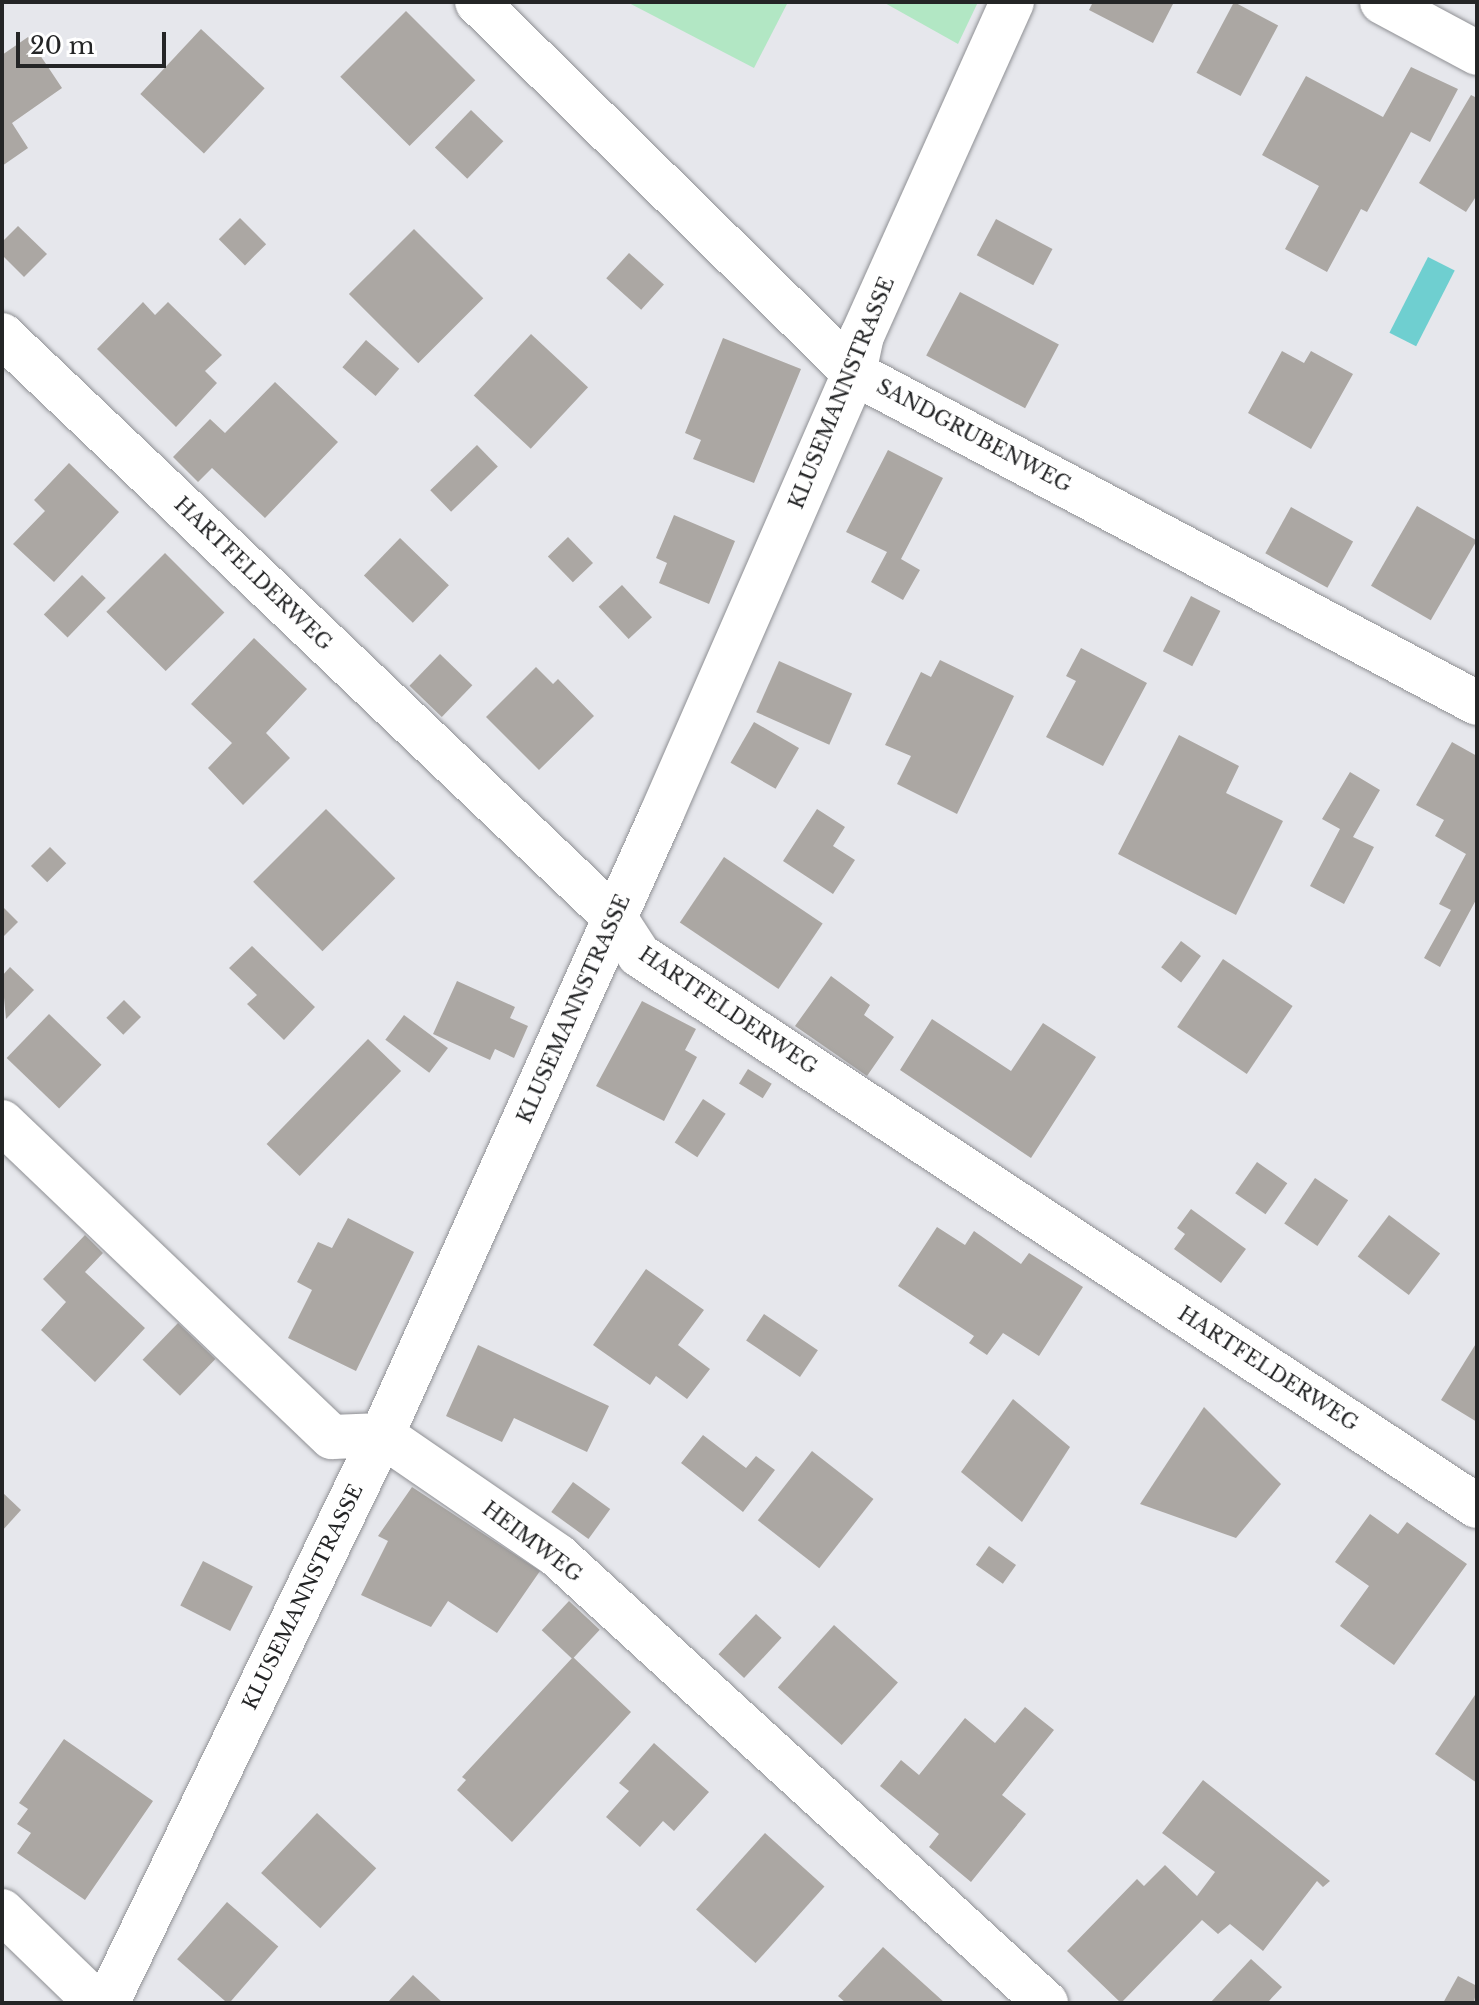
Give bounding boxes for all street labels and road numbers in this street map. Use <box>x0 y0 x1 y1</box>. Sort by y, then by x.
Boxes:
street label: KLUSEMANNSTRASSE <box>784 274 900 512</box>
street label: SANDGRUBENWEG <box>873 374 1075 498</box>
street label: HARTFELDERWEG <box>169 492 337 656</box>
street label: KLUSEMANNSTRASSE <box>513 891 635 1127</box>
street label: HARTFELDERWEG <box>634 942 822 1080</box>
street label: HARTFELDERWEG <box>1173 1302 1363 1436</box>
street label: KLUSEMANNSTRASSE <box>238 1480 368 1714</box>
street label: HEIMWEG <box>477 1497 587 1587</box>

